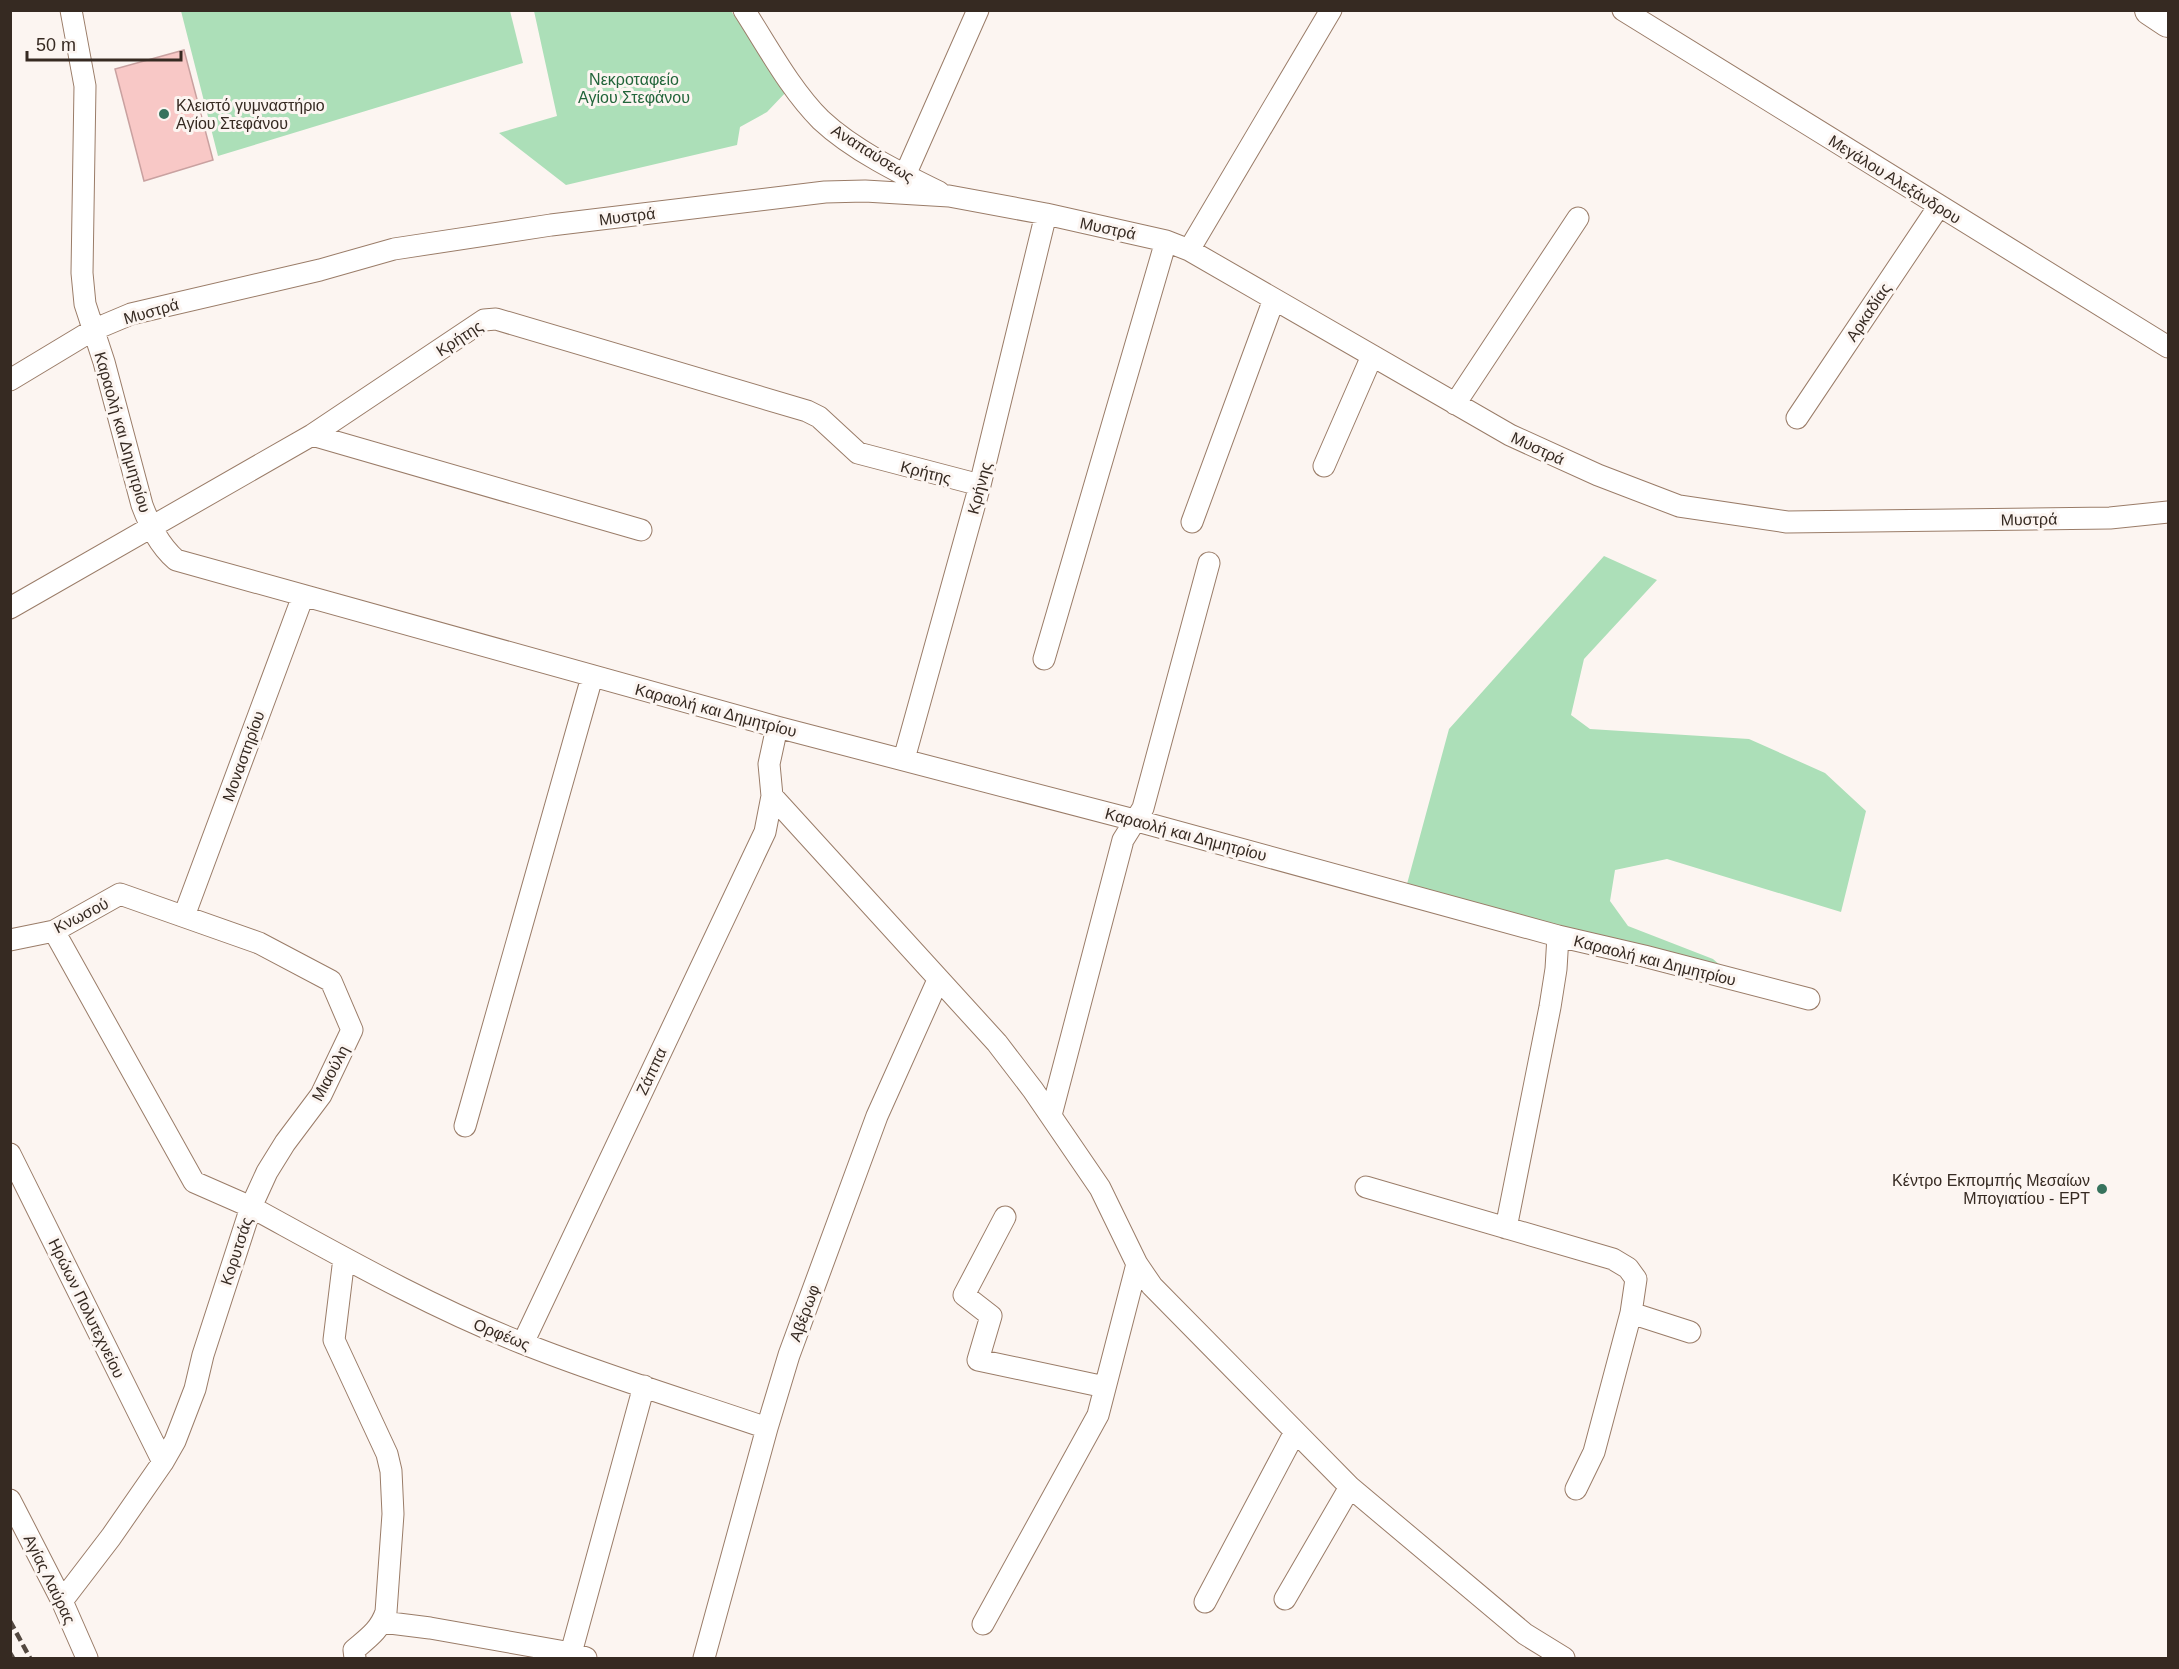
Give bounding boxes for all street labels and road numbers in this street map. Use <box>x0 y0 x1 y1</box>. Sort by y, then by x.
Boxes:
street label: Αναπαύσεως <box>829 121 917 186</box>
street label: Μεγάλου Αλεξάνδρου <box>1825 132 1964 228</box>
street label: Μυστρά <box>598 205 656 228</box>
street label: Μυστρά <box>1078 214 1137 243</box>
street label: Αρκαδίας <box>1843 280 1894 344</box>
street label: Μυστρά <box>122 296 181 327</box>
street label: Κρήτης <box>433 317 486 360</box>
street label: Καραολή και Δημητρίου <box>91 350 154 515</box>
street label: Μυστρά <box>1509 429 1567 468</box>
street label: Κρήτης <box>899 458 953 487</box>
street label: Κρήνης <box>964 460 995 516</box>
street label: Μυστρά <box>2001 511 2057 528</box>
street label: Καραολή και Δημητρίου <box>633 681 798 740</box>
street label: Μοναστηρίου <box>219 709 268 804</box>
street label: Καραολή και Δημητρίου <box>1103 805 1268 864</box>
street label: Κνωσού <box>51 895 111 936</box>
street label: Καραολή και Δημητρίου <box>1572 932 1738 989</box>
street label: Μιαούλη <box>309 1042 352 1104</box>
street label: Ζάππα <box>633 1045 670 1098</box>
street label: Κορυτσάς <box>218 1215 255 1287</box>
street label: Ηρώων Πολυτεχνείου <box>45 1236 128 1381</box>
street label: Αβέρωφ <box>786 1283 823 1344</box>
street label: Ορφέως <box>471 1315 533 1354</box>
street label: Αγίας Λαύρας <box>21 1532 79 1627</box>

